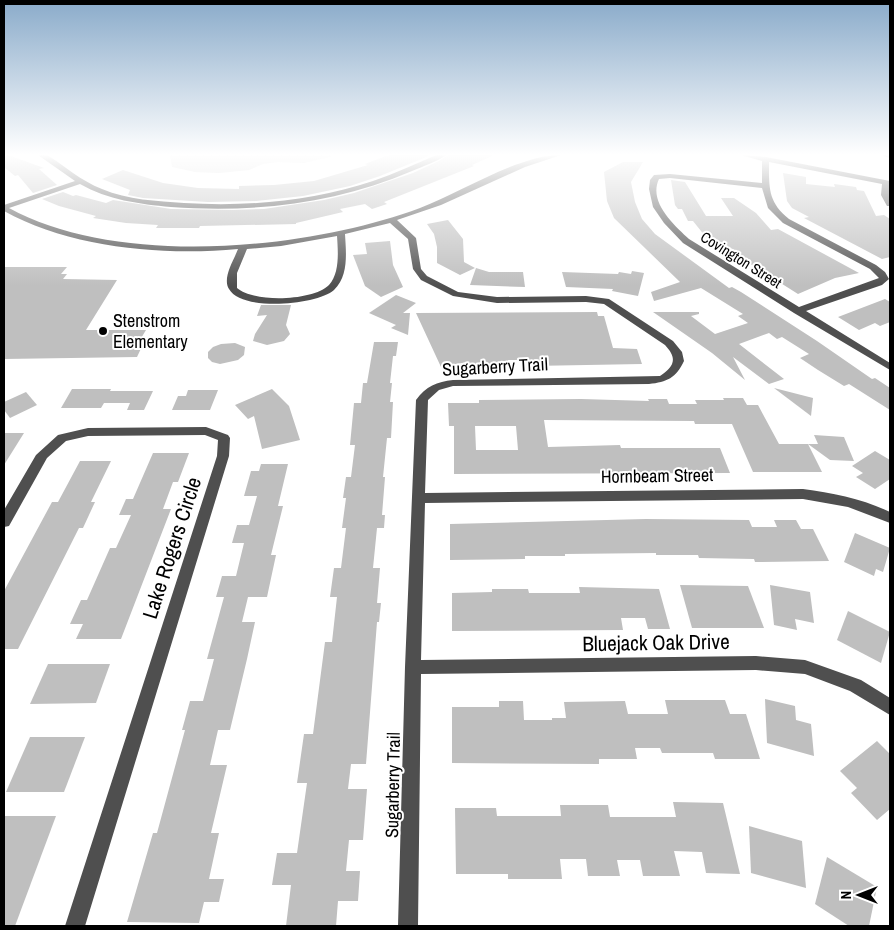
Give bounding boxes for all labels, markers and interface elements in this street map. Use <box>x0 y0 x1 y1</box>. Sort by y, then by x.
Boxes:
street label: Covington Street <box>697 226 786 293</box>
place label: Stenstrom Elementary <box>113 308 188 354</box>
marker: Stenstrom Elementary <box>97 325 109 337</box>
street label: Sugarberry Trail <box>441 351 548 382</box>
street label: Hornbeam Street <box>601 462 713 489</box>
street label: Lake Rogers Circle <box>135 473 208 622</box>
street label: Bluejack Oak Drive <box>582 627 730 658</box>
street label: Sugarberry Trail <box>379 732 406 838</box>
north arrow <box>834 870 884 920</box>
text: N <box>837 891 855 899</box>

